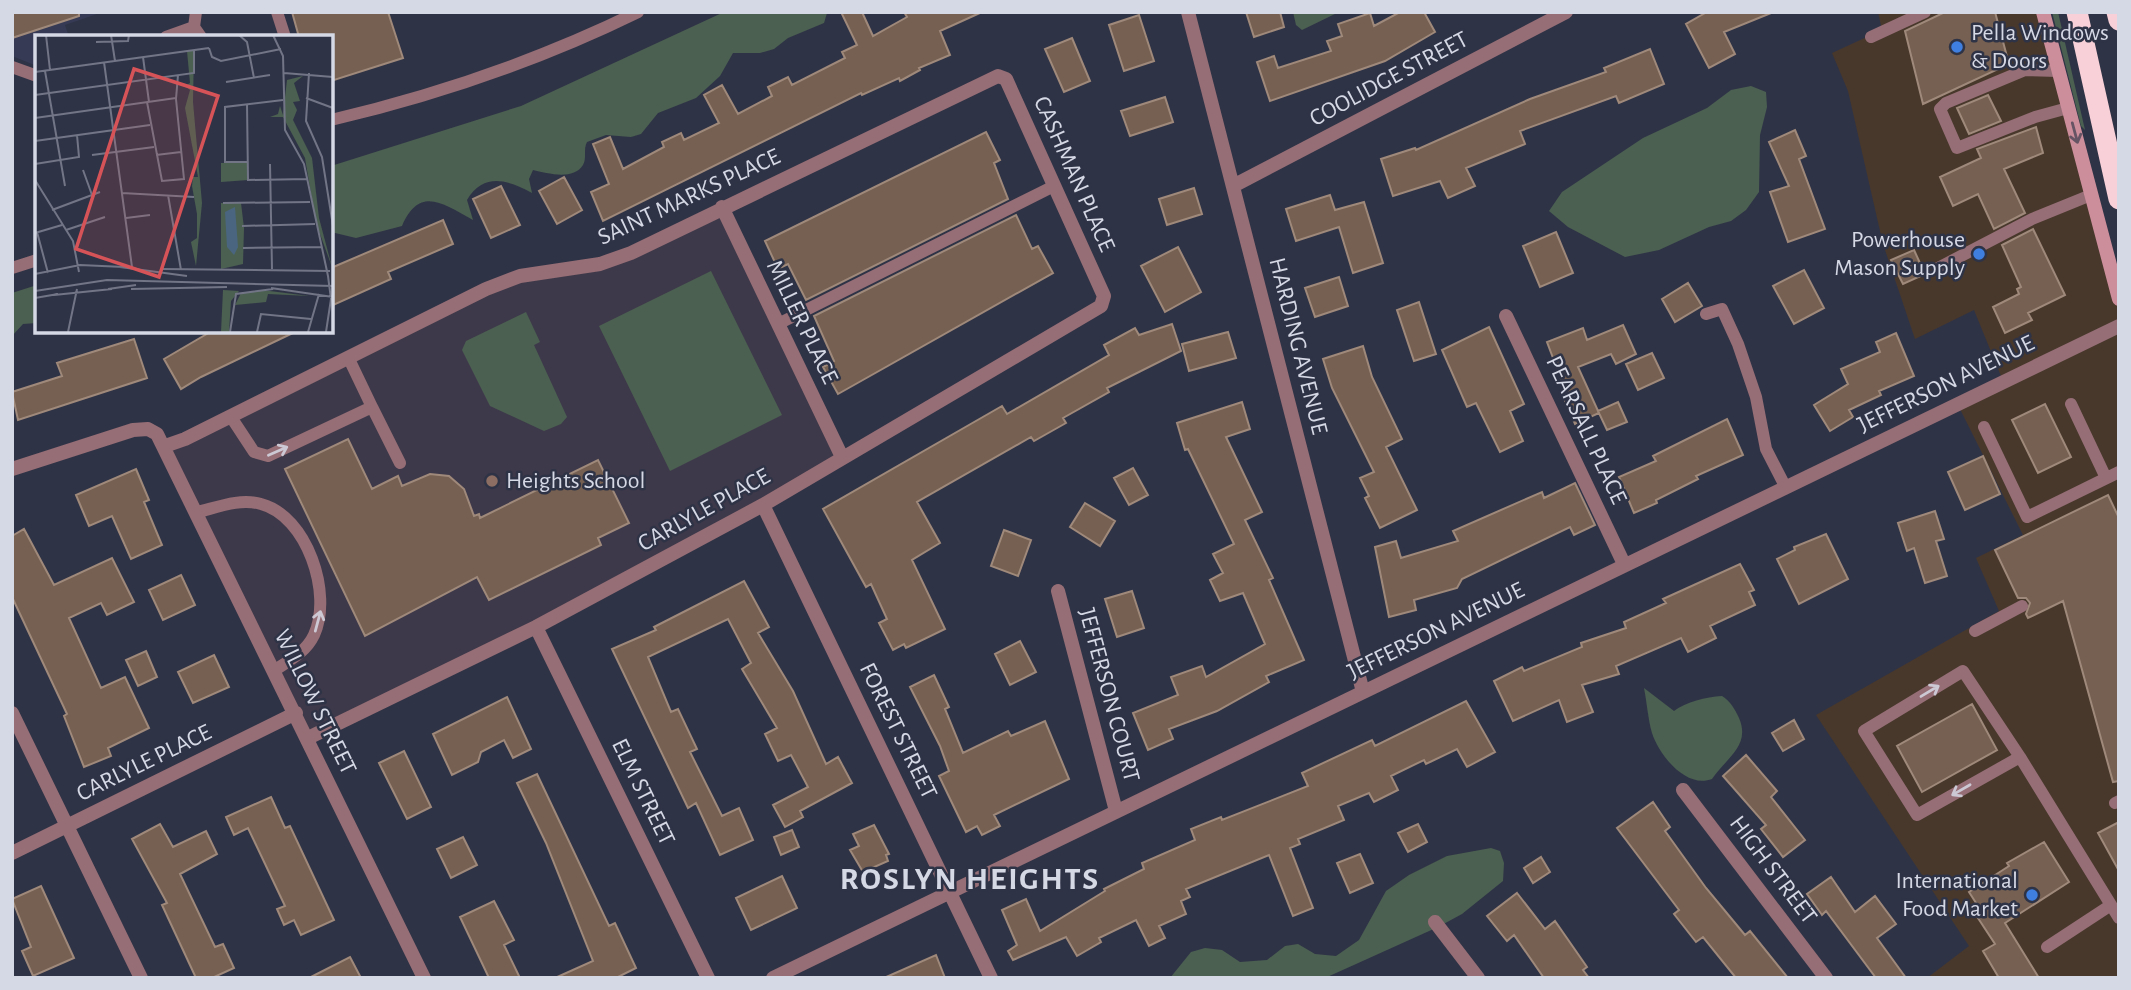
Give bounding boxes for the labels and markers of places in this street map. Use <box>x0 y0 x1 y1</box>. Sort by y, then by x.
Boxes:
place label: Pella Windows & Doors <box>1971 21 2109 73</box>
marker: Pella Windows & Doors <box>1949 39 1965 55</box>
place label: Powerhouse Mason Supply <box>1834 228 1965 280</box>
marker: Powerhouse Mason Supply <box>1971 246 1987 262</box>
place label: Heights School <box>506 469 646 493</box>
marker: Heights School <box>484 473 500 489</box>
place label: International Food Market <box>1895 869 2018 921</box>
marker: International Food Market <box>2024 887 2040 903</box>

